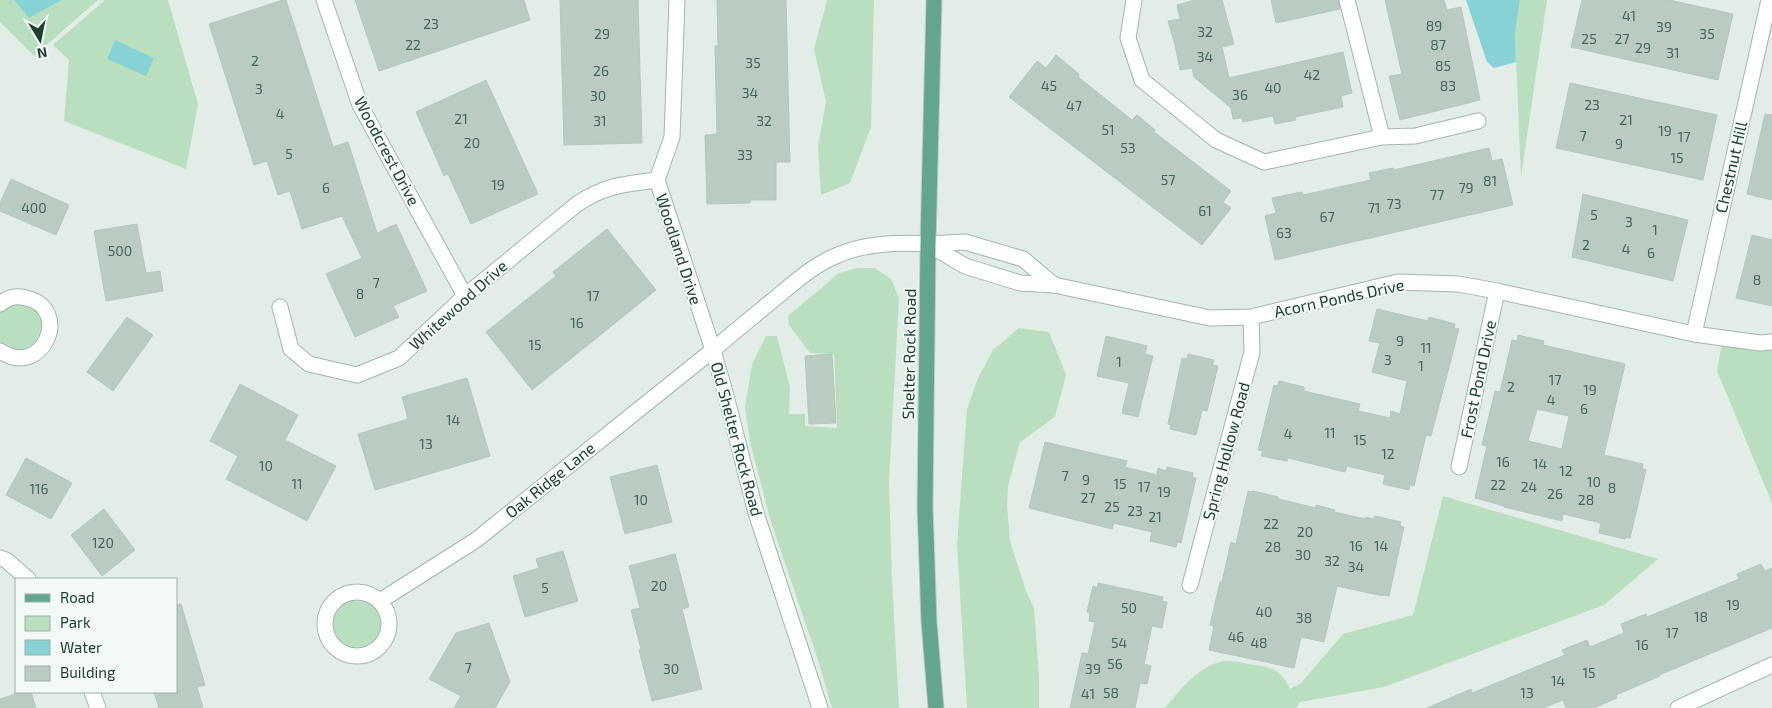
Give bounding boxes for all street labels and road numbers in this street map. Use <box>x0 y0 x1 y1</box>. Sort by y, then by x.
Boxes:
street label: Woodcrest Drive <box>351 93 424 208</box>
street label: Chestnut Hill <box>1711 119 1750 215</box>
street label: Woodland Drive <box>653 191 706 307</box>
street label: Whitewood Drive <box>405 256 511 354</box>
street label: Acorn Ponds Drive <box>1272 274 1406 321</box>
street label: Shelter Rock Road <box>898 288 919 420</box>
street label: Frost Pond Drive <box>1456 318 1499 440</box>
street label: Old Shelter Rock Road <box>708 360 767 518</box>
street label: Spring Hollow Road <box>1198 380 1253 522</box>
street label: Oak Ridge Lane <box>501 438 598 522</box>

